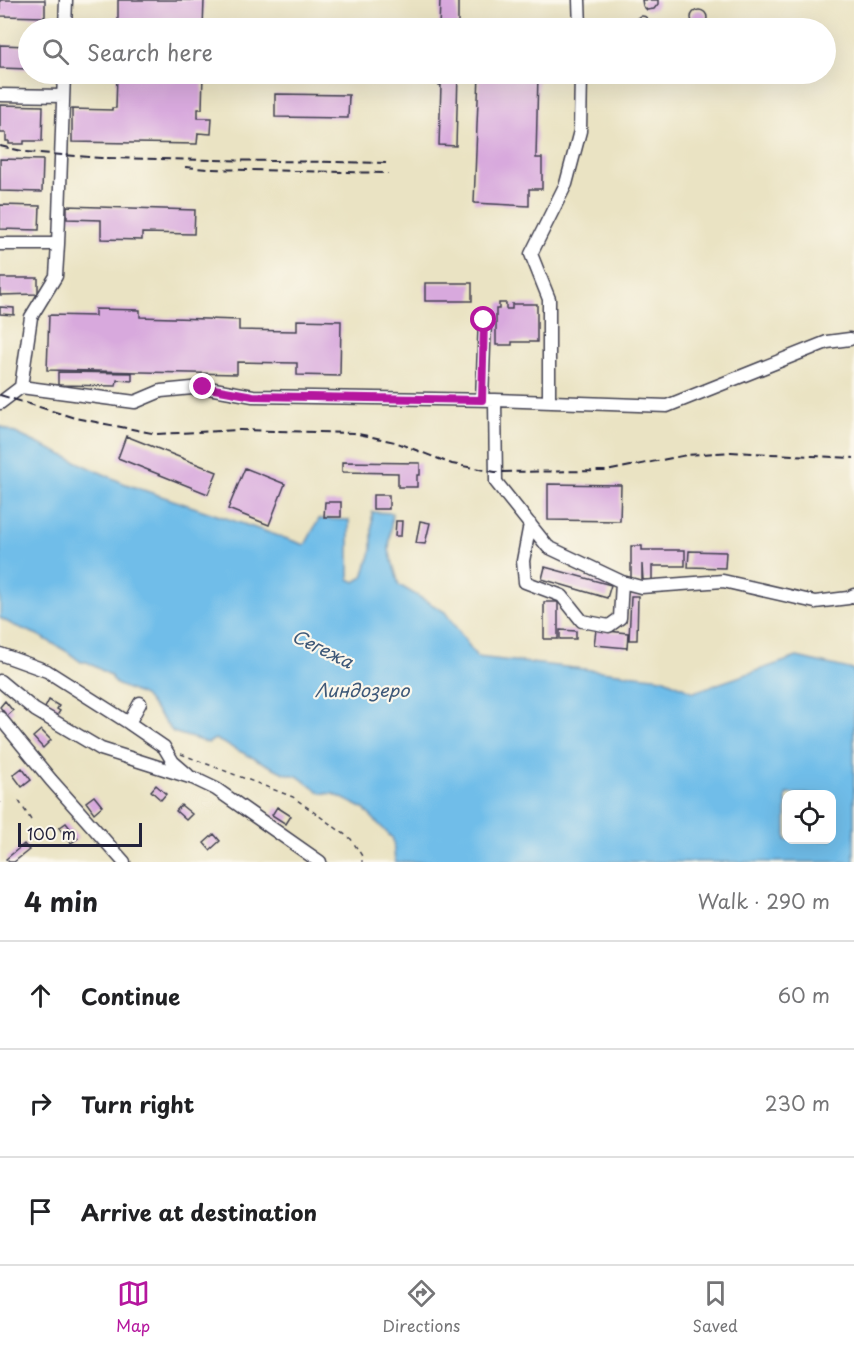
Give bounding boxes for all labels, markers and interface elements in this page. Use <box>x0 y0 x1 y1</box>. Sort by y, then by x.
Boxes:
search box <box>18 18 836 84</box>
icon: search <box>39 35 72 68</box>
text: Search here <box>87 35 213 68</box>
route start <box>470 306 496 332</box>
route end <box>189 373 215 399</box>
water label: Сегежа <box>288 622 359 675</box>
water label: Линдозеро <box>315 676 410 703</box>
map controls <box>782 790 836 844</box>
button: locate <box>782 790 836 844</box>
scale bar <box>18 820 142 848</box>
text: 100 m <box>27 821 76 845</box>
text: 4 min <box>24 882 98 921</box>
text: Walk · 290 m <box>698 886 830 916</box>
icon: ahead <box>24 979 57 1012</box>
text: Continue <box>81 979 180 1012</box>
text: 60 m <box>778 980 830 1010</box>
icon: right <box>24 1087 57 1120</box>
text: Turn right <box>81 1087 194 1120</box>
text: 230 m <box>765 1088 830 1118</box>
icon: arrive <box>24 1195 57 1228</box>
text: Arrive at destination <box>81 1195 317 1228</box>
tab: Map <box>116 1277 150 1337</box>
tab: Directions <box>382 1277 460 1337</box>
tab: Saved <box>692 1277 738 1337</box>

